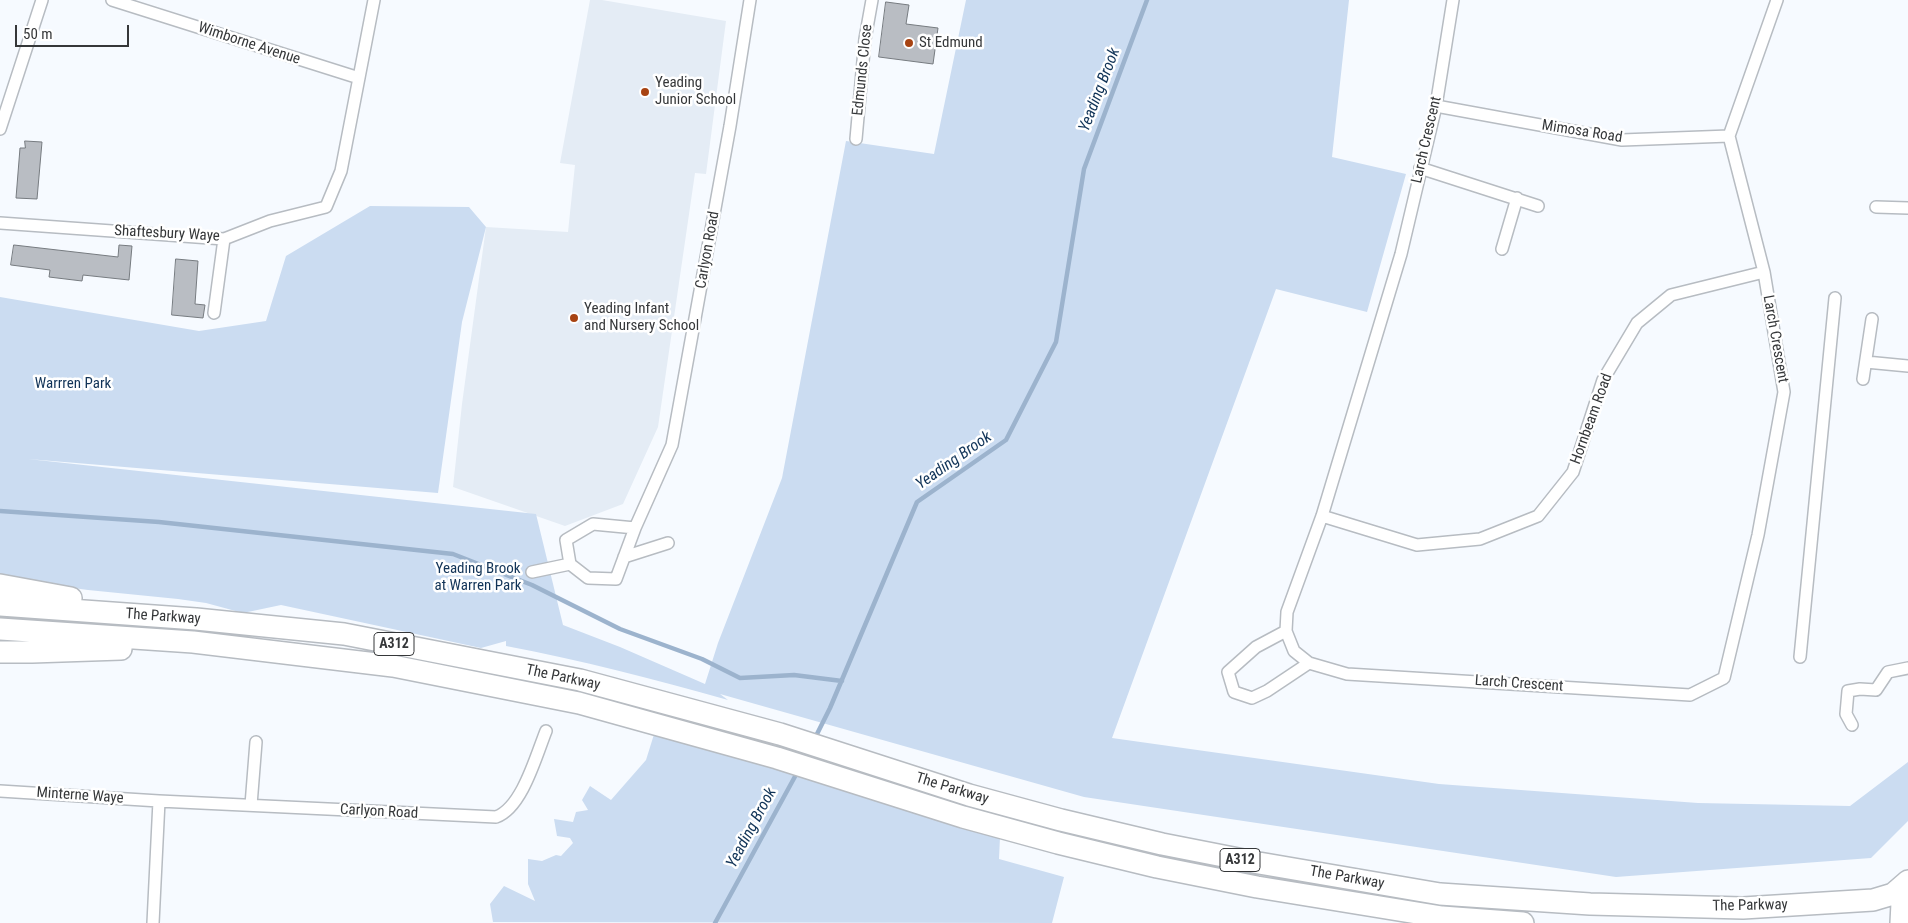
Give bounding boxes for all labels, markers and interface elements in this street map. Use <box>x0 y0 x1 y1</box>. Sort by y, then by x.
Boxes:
scale bar <box>18 15 131 47</box>
street label: Wimborne Avenue <box>196 19 302 69</box>
street label: Edmunds Close <box>849 23 877 117</box>
text: 50 m <box>23 25 53 43</box>
place label: St Edmund <box>919 34 983 52</box>
marker: St Edmund <box>903 37 915 49</box>
water label: Yeading Brook <box>1075 45 1125 135</box>
place label: Yeading Junior School <box>655 74 736 109</box>
marker: Yeading Junior School <box>639 86 651 98</box>
street label: Larch Crescent <box>1408 95 1446 185</box>
street label: Mimosa Road <box>1541 117 1623 147</box>
street label: Carlyon Road <box>692 210 724 290</box>
street label: Shaftesbury Waye <box>114 222 220 246</box>
street label: Larch Crescent <box>1758 294 1792 384</box>
place label: Yeading Infant and Nursery School <box>584 300 699 335</box>
marker: Yeading Infant and Nursery School <box>568 312 580 324</box>
street label: Hornbeam Road <box>1567 371 1617 467</box>
park label: Warrren Park <box>35 375 111 393</box>
water label: Yeading Brook <box>912 428 996 494</box>
park label: Yeading Brook at Warren Park <box>435 560 521 595</box>
street label: The Parkway <box>125 605 201 629</box>
road number: A312 <box>374 633 414 656</box>
street label: The Parkway <box>524 661 602 695</box>
street label: Larch Crescent <box>1474 672 1564 696</box>
street label: The Parkway <box>913 769 991 809</box>
street label: Minterne Waye <box>36 784 124 808</box>
water label: Yeading Brook <box>723 785 781 871</box>
street label: Carlyon Road <box>339 801 419 823</box>
road number: A312 <box>1220 848 1260 872</box>
street label: The Parkway <box>1308 863 1386 893</box>
street label: The Parkway <box>1712 896 1788 916</box>

